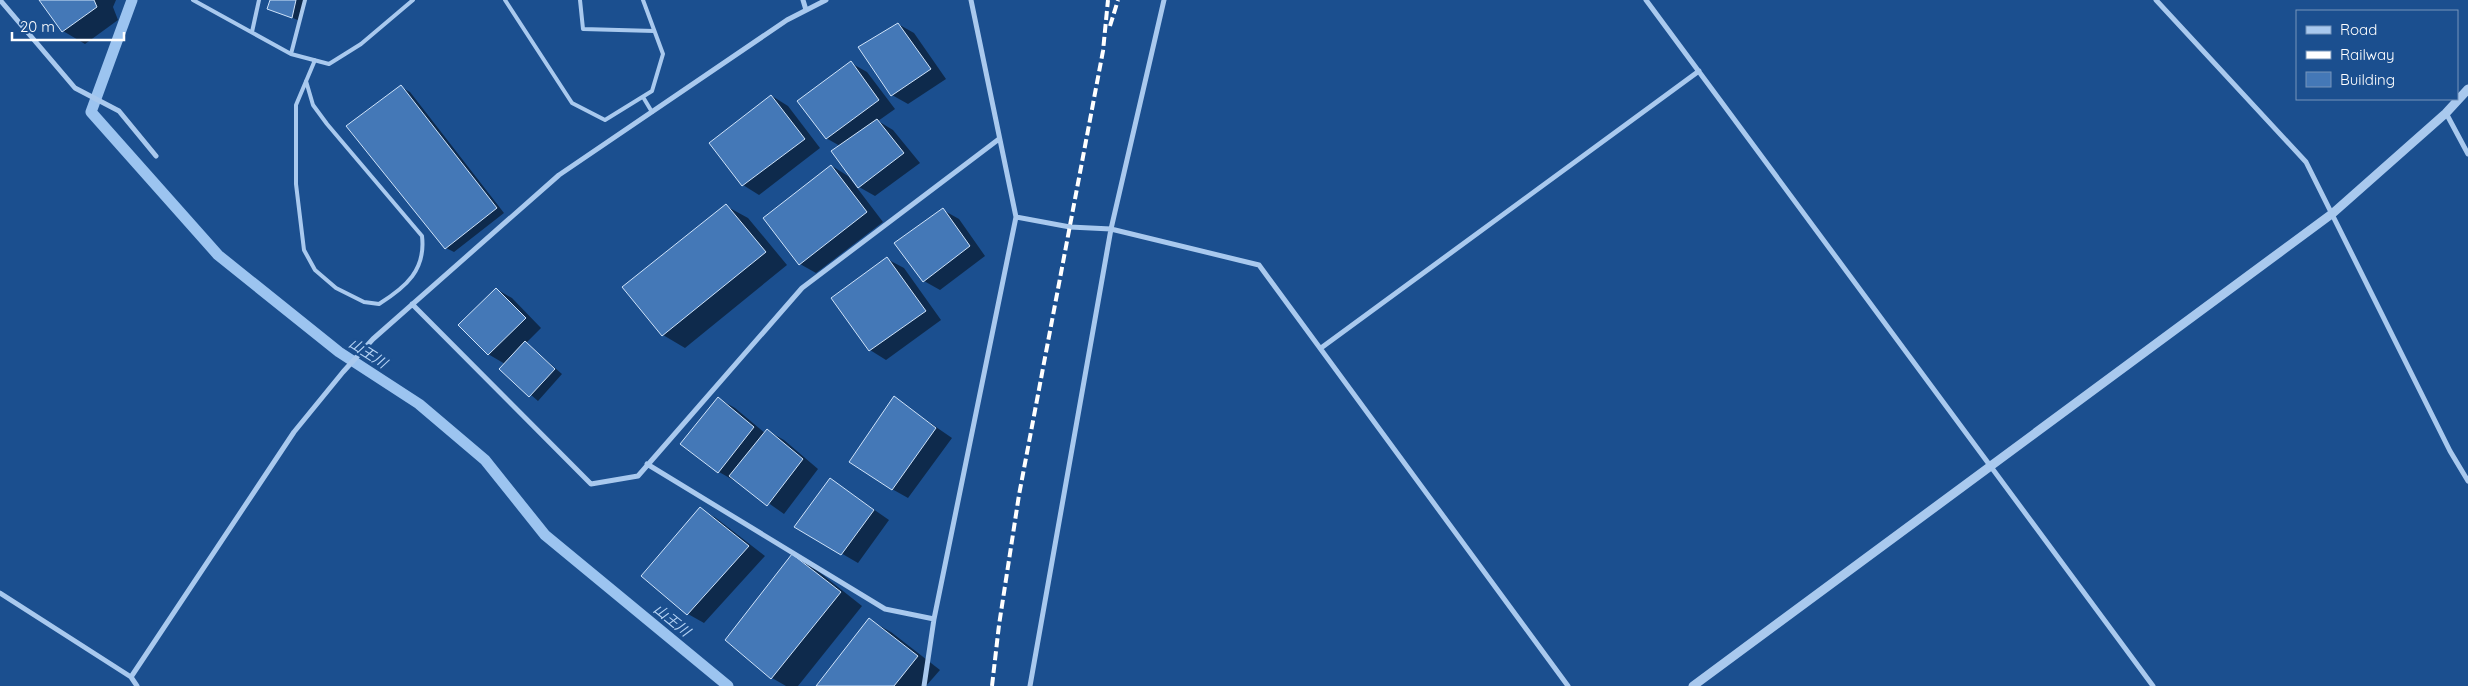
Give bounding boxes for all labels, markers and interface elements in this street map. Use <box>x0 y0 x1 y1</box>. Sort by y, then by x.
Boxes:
scale bar <box>12 10 125 42</box>
legend <box>2296 10 2458 100</box>
text: 20 m <box>20 17 55 36</box>
text: Road <box>2340 20 2377 39</box>
text: Railway <box>2340 45 2395 64</box>
text: Building <box>2340 70 2395 89</box>
water label: 山王川 <box>345 334 392 373</box>
water label: 山王川 <box>650 600 696 641</box>

